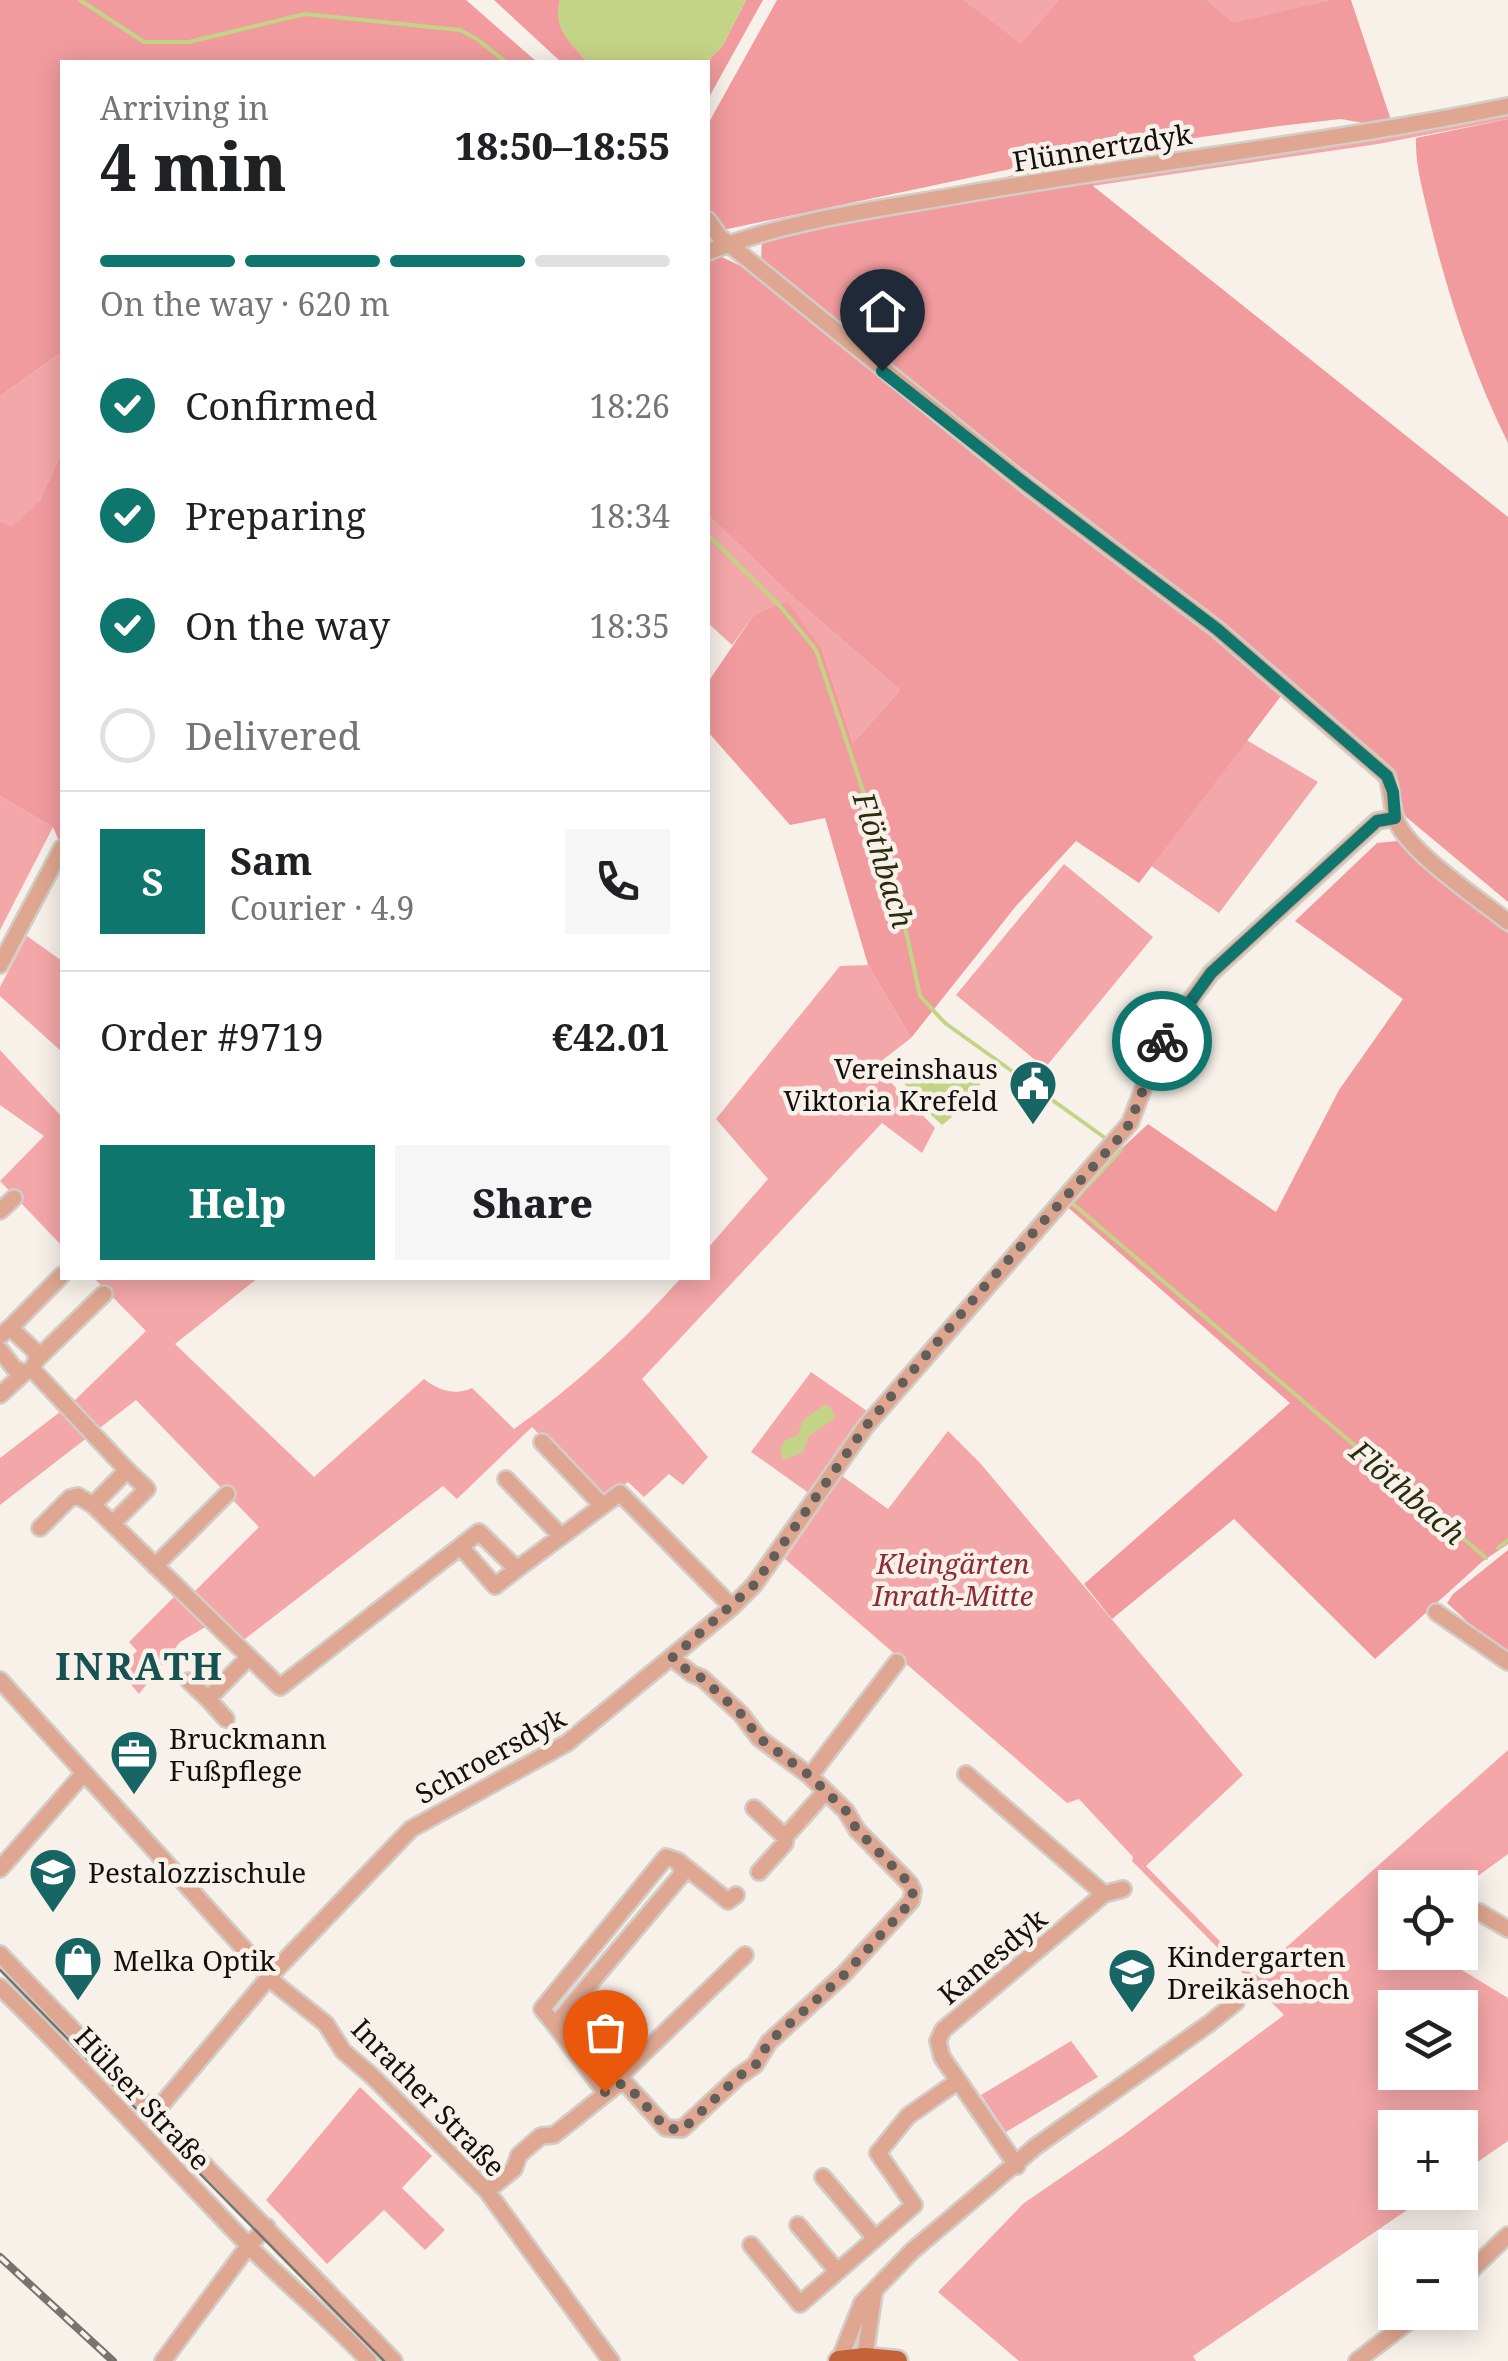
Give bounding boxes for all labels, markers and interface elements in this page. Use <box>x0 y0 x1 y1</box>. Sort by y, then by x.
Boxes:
text: Arriving in <box>100 86 269 129</box>
street label: Flünnertzdyk <box>1010 114 1195 180</box>
text: 18:50–18:55 <box>455 119 670 171</box>
text: 4 min <box>100 122 287 210</box>
pin <box>840 269 925 372</box>
text: On the way · 620 m <box>100 282 390 325</box>
icon: home <box>855 284 910 339</box>
icon: check <box>100 378 155 433</box>
text: Confirmed <box>185 379 377 431</box>
text: 18:26 <box>589 384 670 427</box>
icon: check <box>100 488 155 543</box>
text: Preparing <box>185 489 366 541</box>
text: 18:34 <box>589 494 670 537</box>
icon: check <box>100 598 155 653</box>
text: On the way <box>185 599 390 651</box>
text: 18:35 <box>589 604 670 647</box>
text: Delivered <box>185 709 361 761</box>
water label: Flöthbach <box>844 786 924 933</box>
button: phone <box>565 829 670 934</box>
text: Sam <box>230 834 312 886</box>
text: S <box>141 855 164 907</box>
text: Courier · 4.9 <box>230 886 414 929</box>
courier <box>1112 991 1212 1091</box>
text: Order #9719 <box>100 1010 324 1062</box>
text: €42.01 <box>552 1010 670 1062</box>
icon: bike <box>1135 1014 1190 1069</box>
place label: Vereinshaus Viktoria Krefeld <box>784 1049 998 1119</box>
public building icon: Vereinshaus Viktoria Krefeld <box>1007 1058 1059 1126</box>
button: Help <box>100 1145 375 1260</box>
button: Share <box>395 1145 670 1260</box>
water label: Flöthbach <box>1341 1430 1474 1553</box>
park label: Kleingärten Inrath-Mitte <box>872 1544 1034 1614</box>
district label: INRATH <box>55 1639 225 1691</box>
street label: Schroersdyk <box>408 1698 572 1812</box>
place label: Bruckmann Fußpflege <box>169 1719 327 1789</box>
office icon: Bruckmann Fußpflege <box>108 1728 160 1796</box>
school or university icon: Pestalozzischule <box>27 1846 79 1914</box>
place label: Pestalozzischule <box>88 1853 306 1891</box>
map controls <box>1378 1870 1478 2330</box>
button: locate <box>1378 1870 1478 1970</box>
street label: Kanesdyk <box>930 1899 1055 2012</box>
shop icon: Melka Optik <box>52 1934 104 2002</box>
place label: Kindergarten Dreikäsehoch <box>1167 1937 1350 2007</box>
place label: Melka Optik <box>113 1941 276 1979</box>
school or university icon: Kindergarten Dreikäsehoch <box>1106 1946 1158 2014</box>
pin <box>563 1990 648 2093</box>
button: layers <box>1378 1990 1478 2090</box>
icon: bag <box>578 2005 633 2060</box>
street label: Inrather Straße <box>344 2010 514 2184</box>
street label: Hülser Straße <box>67 2018 219 2178</box>
button: + <box>1378 2110 1478 2210</box>
button: − <box>1378 2230 1478 2330</box>

